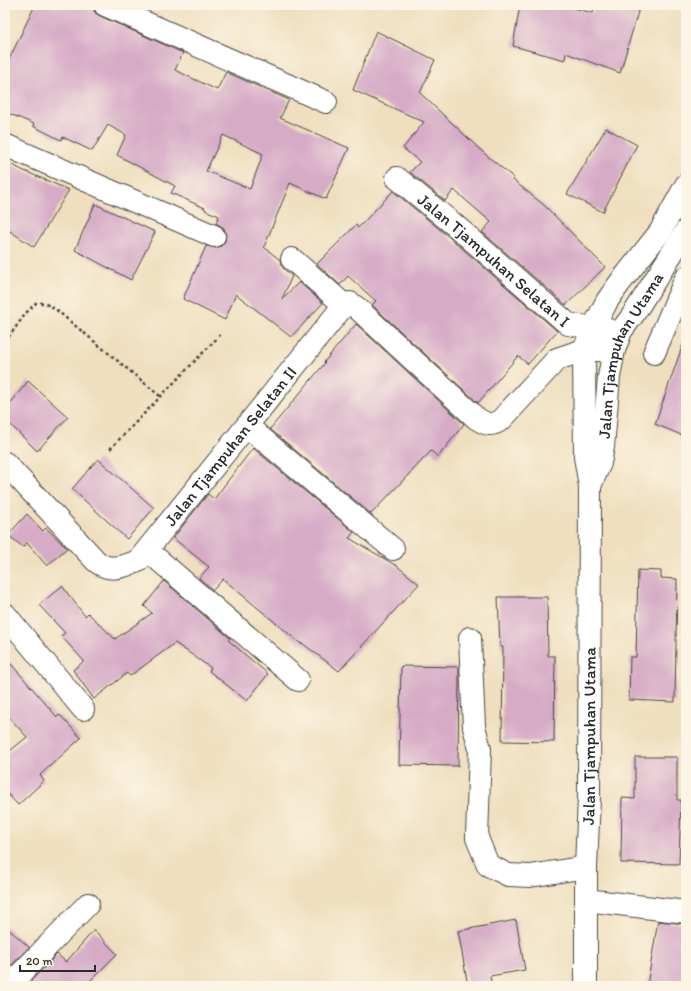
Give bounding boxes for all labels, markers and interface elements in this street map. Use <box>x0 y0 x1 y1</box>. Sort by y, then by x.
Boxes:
street label: Jalan Tjampuhan Selatan I <box>414 189 574 331</box>
street label: Jalan Tjampuhan Utama <box>594 268 668 439</box>
street label: Jalan Tjampuhan Selatan II <box>160 362 301 530</box>
street label: Jalan Tjampuhan Utama <box>578 647 599 826</box>
scale bar <box>20 947 95 973</box>
text: 20 m <box>26 954 53 968</box>

